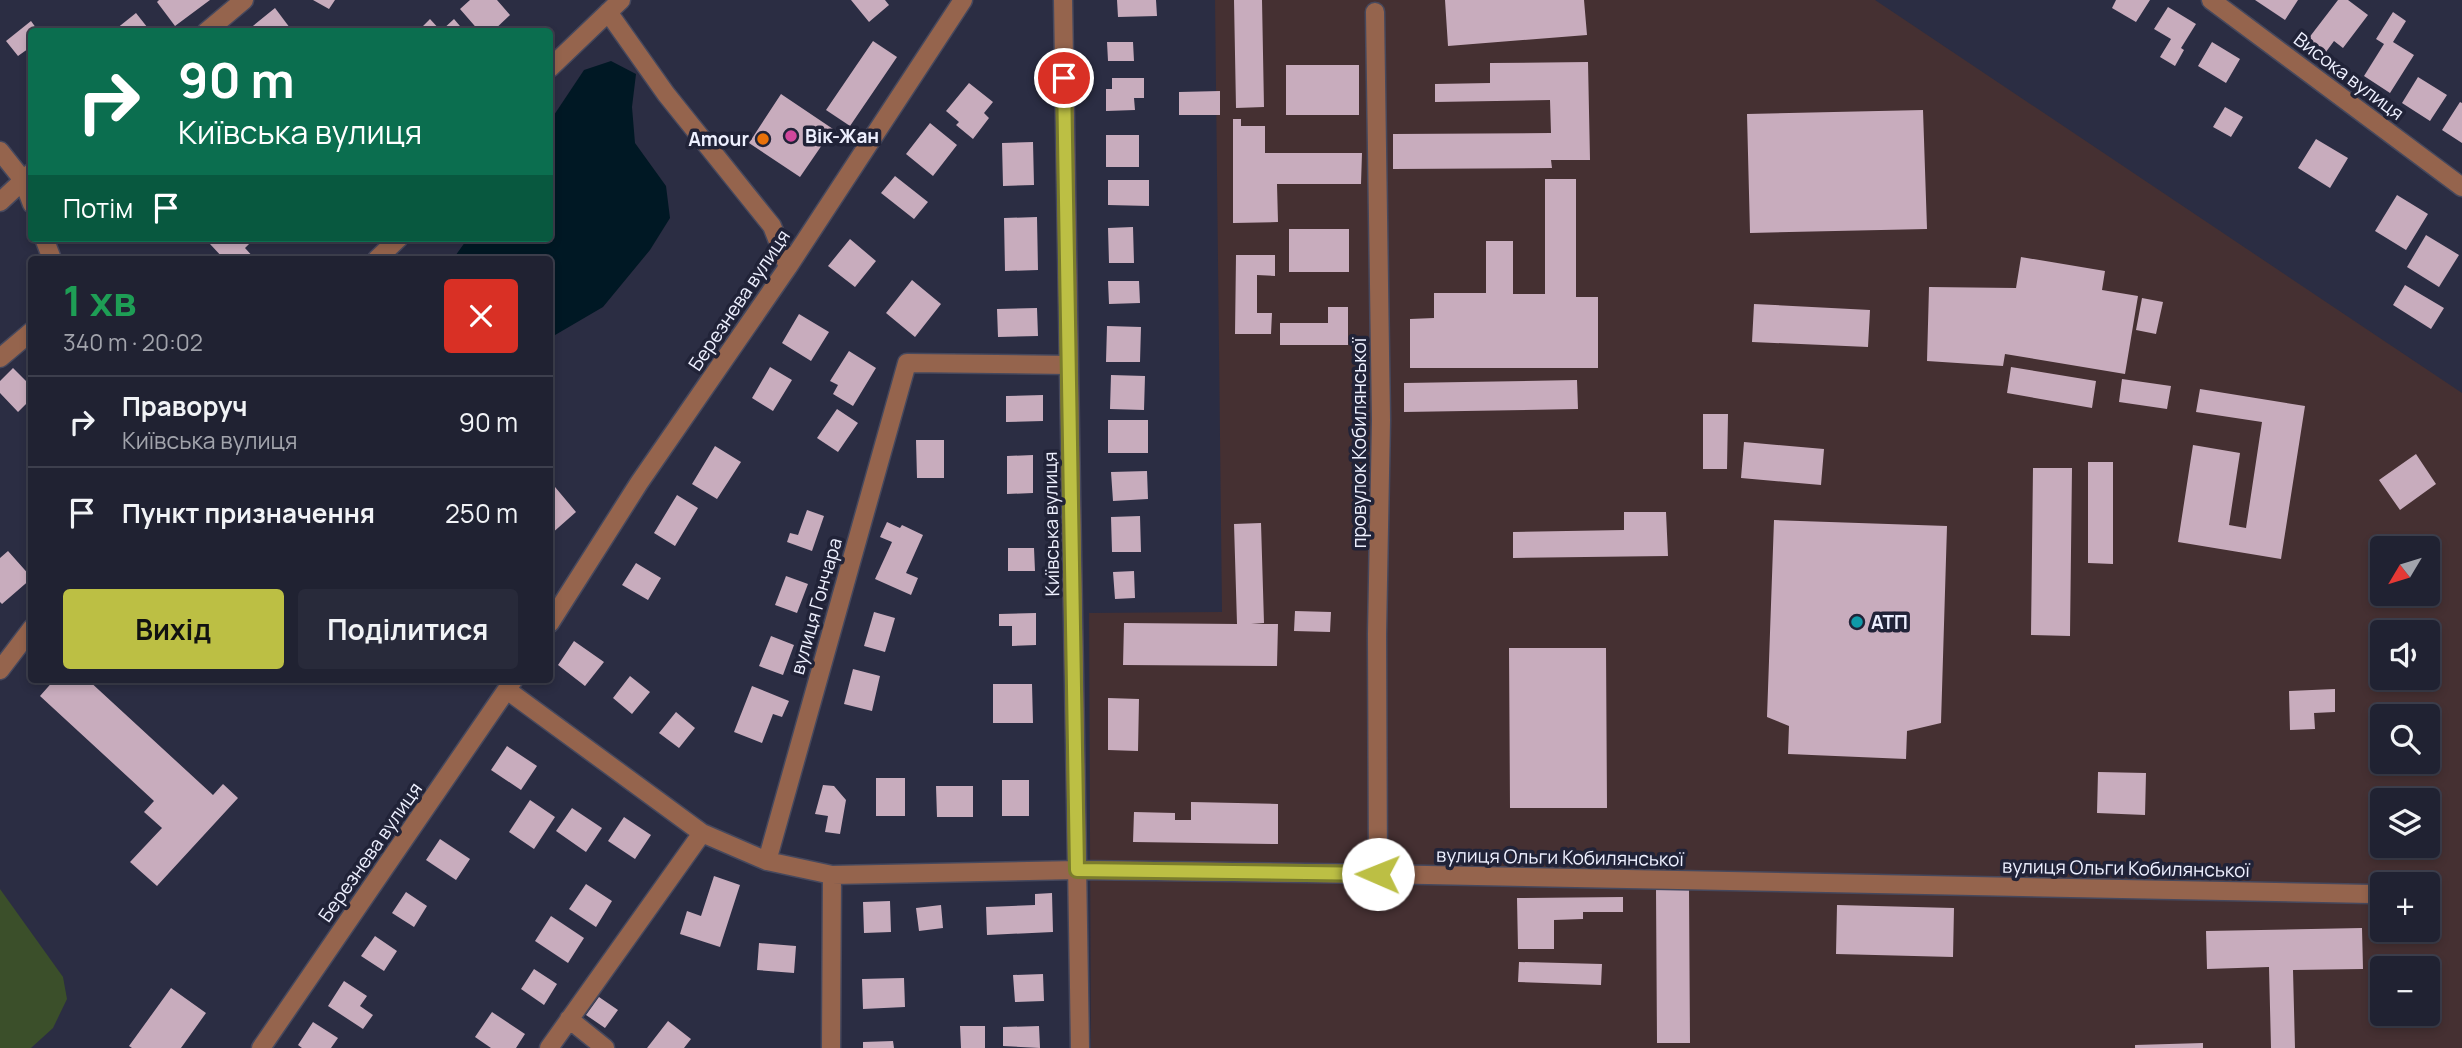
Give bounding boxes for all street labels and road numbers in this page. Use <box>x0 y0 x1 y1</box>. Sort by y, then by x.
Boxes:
street label: Висока вулиця <box>2289 26 2409 126</box>
street label: Березнева вулиця <box>682 224 796 376</box>
street label: провулок Кобилянської <box>1346 337 1372 548</box>
street label: Київська вулиця <box>1037 451 1065 597</box>
street label: вулиця Гончара <box>784 534 848 678</box>
street label: Березнева вулиця <box>312 777 428 927</box>
street label: вулиця Ольги Кобилянської <box>1436 842 1685 872</box>
street label: вулиця Ольги Кобилянської <box>2002 853 2251 883</box>

